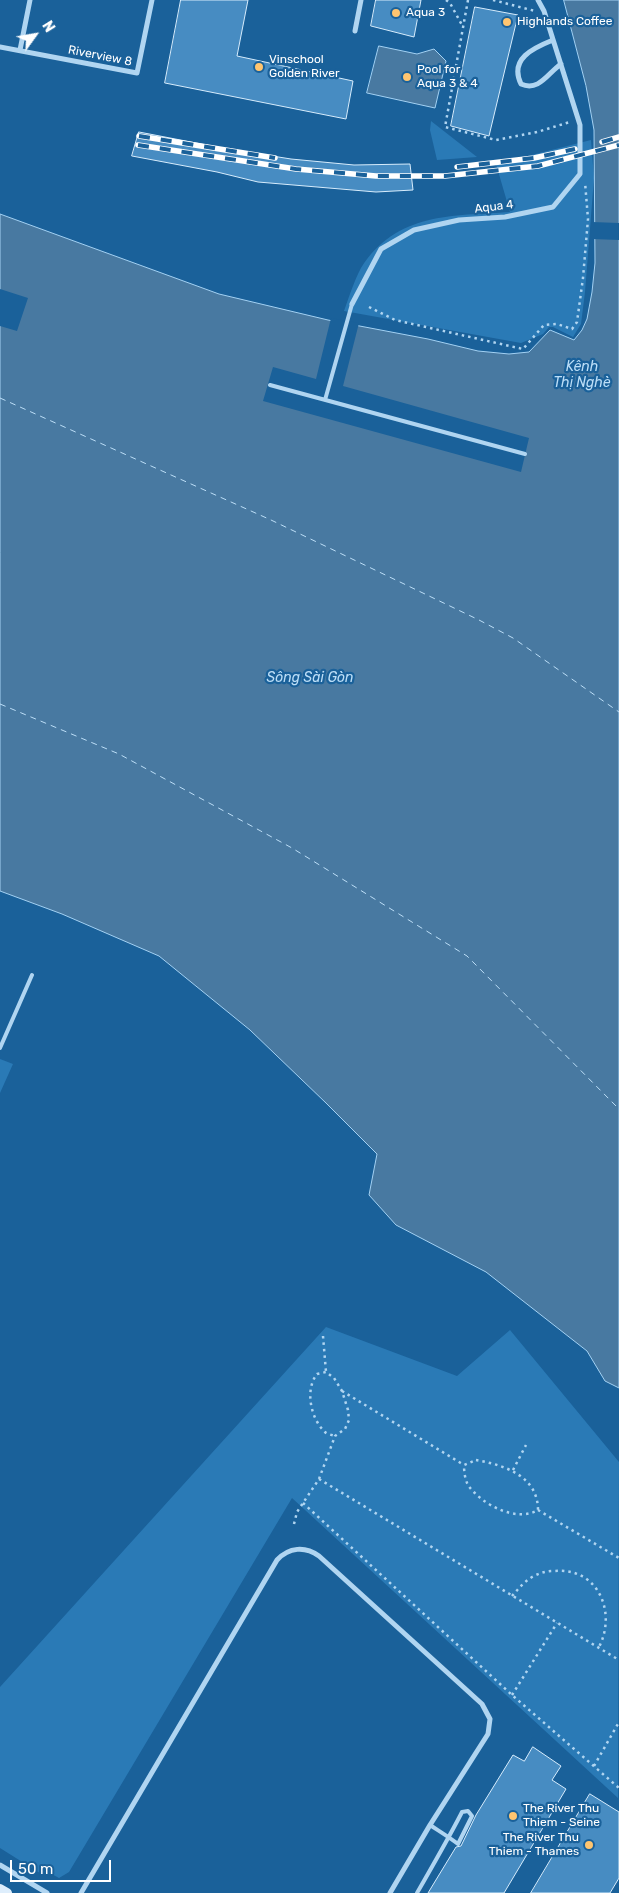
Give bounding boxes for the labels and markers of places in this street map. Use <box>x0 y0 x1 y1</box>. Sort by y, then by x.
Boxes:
place label: Aqua 3 <box>406 6 445 20</box>
marker: Aqua 3 <box>390 7 402 19</box>
place label: Highlands Coffee <box>517 15 612 29</box>
marker: Highlands Coffee <box>501 16 513 28</box>
place label: Vinschool Golden River <box>269 53 340 81</box>
marker: Vinschool Golden River <box>253 61 265 73</box>
place label: Pool for Aqua 3 & 4 <box>417 63 478 91</box>
marker: Pool for Aqua 3 & 4 <box>401 71 413 83</box>
place label: The River Thu Thiem - Seine <box>523 1802 600 1830</box>
marker: The River Thu Thiem - Seine <box>507 1810 519 1822</box>
place label: The River Thu Thiem - Thames <box>489 1831 579 1859</box>
marker: The River Thu Thiem - Thames <box>583 1839 595 1851</box>

